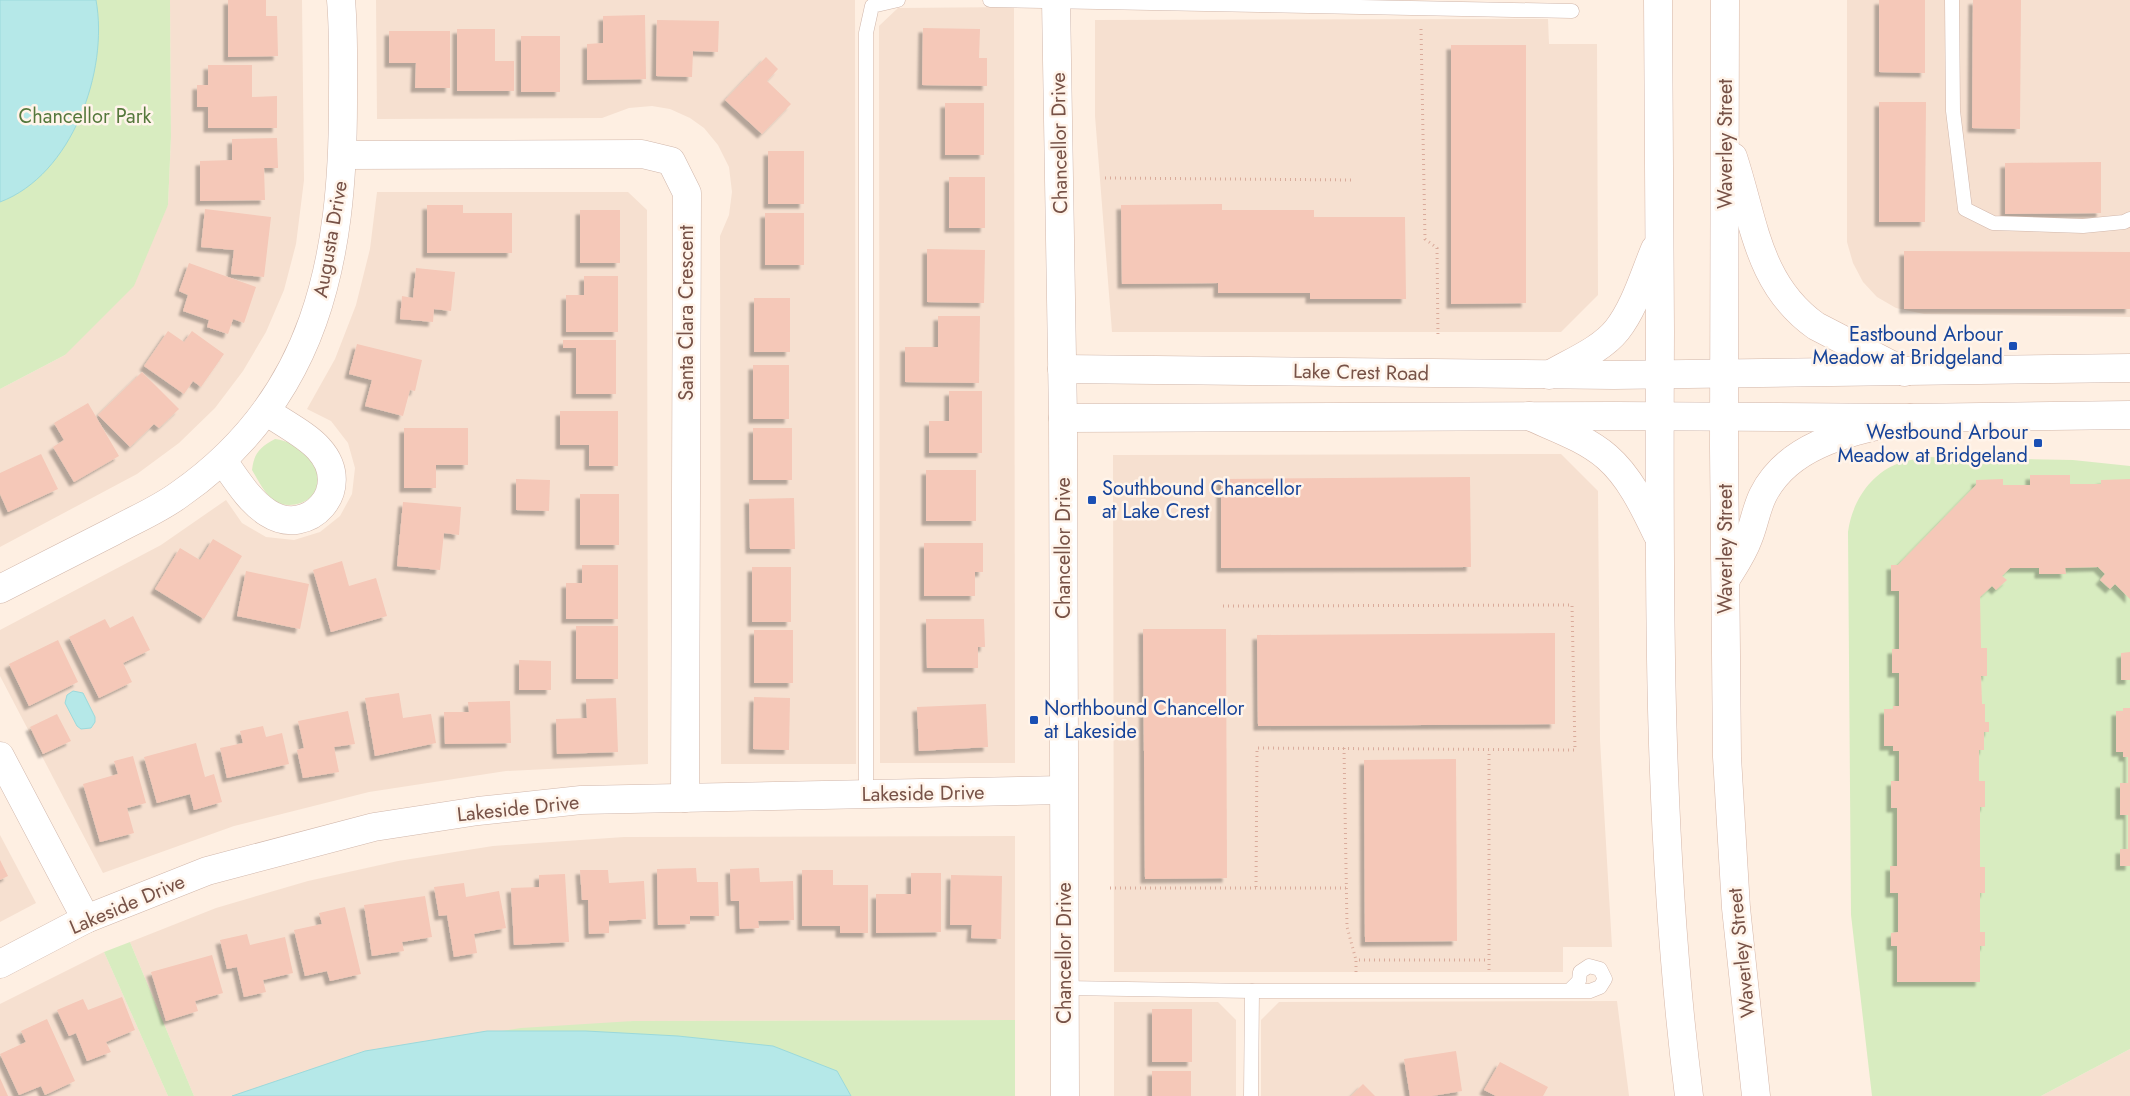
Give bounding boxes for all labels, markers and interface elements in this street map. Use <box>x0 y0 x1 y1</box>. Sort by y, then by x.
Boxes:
street label: Chancellor Drive <box>1044 72 1075 214</box>
street label: Waverley Street <box>1711 79 1740 209</box>
park label: Chancellor Park <box>19 102 152 131</box>
street label: Augusta Drive <box>306 178 355 300</box>
street label: Santa Clara Crescent <box>672 225 701 401</box>
place label: Eastbound Arbour Meadow at Bridgeland <box>1812 320 2003 372</box>
marker: Eastbound Arbour Meadow at Bridgeland <box>2007 340 2019 352</box>
street label: Lake Crest Road <box>1293 357 1429 388</box>
place label: Westbound Arbour Meadow at Bridgeland <box>1837 418 2028 470</box>
marker: Westbound Arbour Meadow at Bridgeland <box>2032 437 2044 449</box>
place label: Southbound Chancellor at Lake Crest <box>1102 474 1302 526</box>
street label: Chancellor Drive <box>1049 477 1078 619</box>
street label: Waverley Street <box>1711 484 1740 614</box>
marker: Southbound Chancellor at Lake Crest <box>1086 494 1098 506</box>
place label: Northbound Chancellor at Lakeside <box>1044 694 1245 746</box>
marker: Northbound Chancellor at Lakeside <box>1028 714 1040 726</box>
street label: Lakeside Drive <box>861 778 985 809</box>
street label: Lakeside Drive <box>455 788 581 829</box>
street label: Lakeside Drive <box>65 867 189 942</box>
street label: Chancellor Drive <box>1050 882 1079 1024</box>
street label: Waverley Street <box>1720 887 1763 1019</box>

